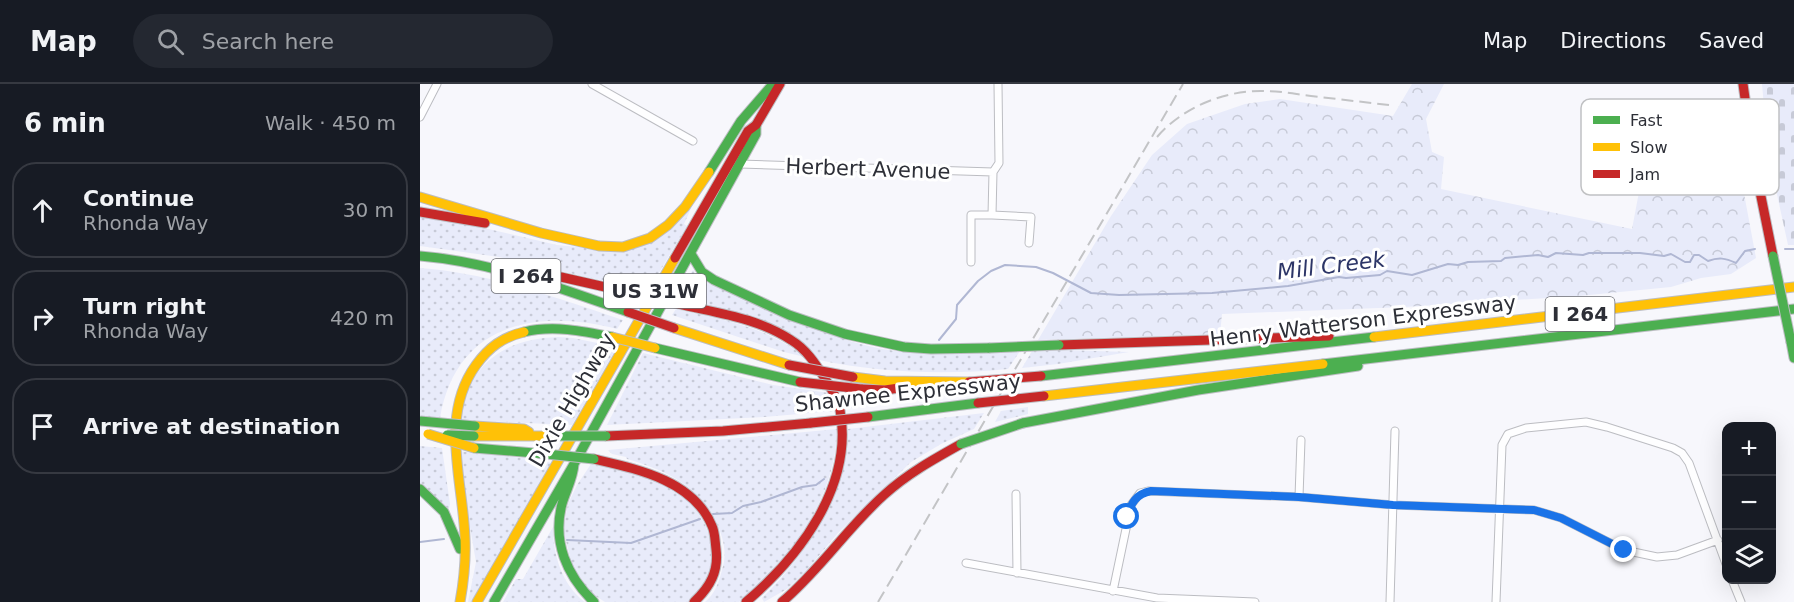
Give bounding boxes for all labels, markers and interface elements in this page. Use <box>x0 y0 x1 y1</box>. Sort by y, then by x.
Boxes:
search box <box>133 14 553 68</box>
text: Map <box>30 25 97 58</box>
icon: search <box>154 25 187 58</box>
text: Search here <box>202 29 334 54</box>
text: Map <box>1483 29 1527 53</box>
text: Directions <box>1560 29 1666 53</box>
text: Saved <box>1699 29 1764 53</box>
legend <box>1581 99 1779 195</box>
text: 6 min <box>24 108 106 138</box>
text: Walk · 450 m <box>265 111 396 135</box>
text: Fast <box>1630 111 1662 130</box>
text: Slow <box>1630 138 1667 157</box>
street label: Herbert Avenue <box>785 154 951 184</box>
text: Jam <box>1629 165 1660 184</box>
text: Continue <box>83 186 194 211</box>
icon: ahead <box>26 194 59 227</box>
text: 30 m <box>343 198 394 222</box>
text: Rhonda Way <box>83 211 208 235</box>
water label: Mill Creek <box>1276 246 1388 285</box>
road number: I 264 <box>492 259 560 293</box>
road number: US 31W <box>604 274 706 308</box>
street label: Henry Watterson Expressway <box>1209 290 1517 352</box>
text: Turn right <box>83 294 206 319</box>
road number: I 264 <box>1546 297 1614 331</box>
icon: right <box>26 302 59 335</box>
text: 420 m <box>330 306 394 330</box>
text: Rhonda Way <box>83 319 208 343</box>
street label: Dixie Highway <box>524 329 620 471</box>
street label: Shawnee Expressway <box>794 369 1022 417</box>
icon: arrive <box>26 410 59 443</box>
text: Arrive at destination <box>83 414 340 439</box>
map controls <box>1722 422 1776 584</box>
button: + <box>1722 422 1776 476</box>
button: − <box>1722 476 1776 530</box>
route start <box>1113 503 1139 529</box>
button: layers <box>1722 530 1776 584</box>
route end <box>1610 536 1636 562</box>

